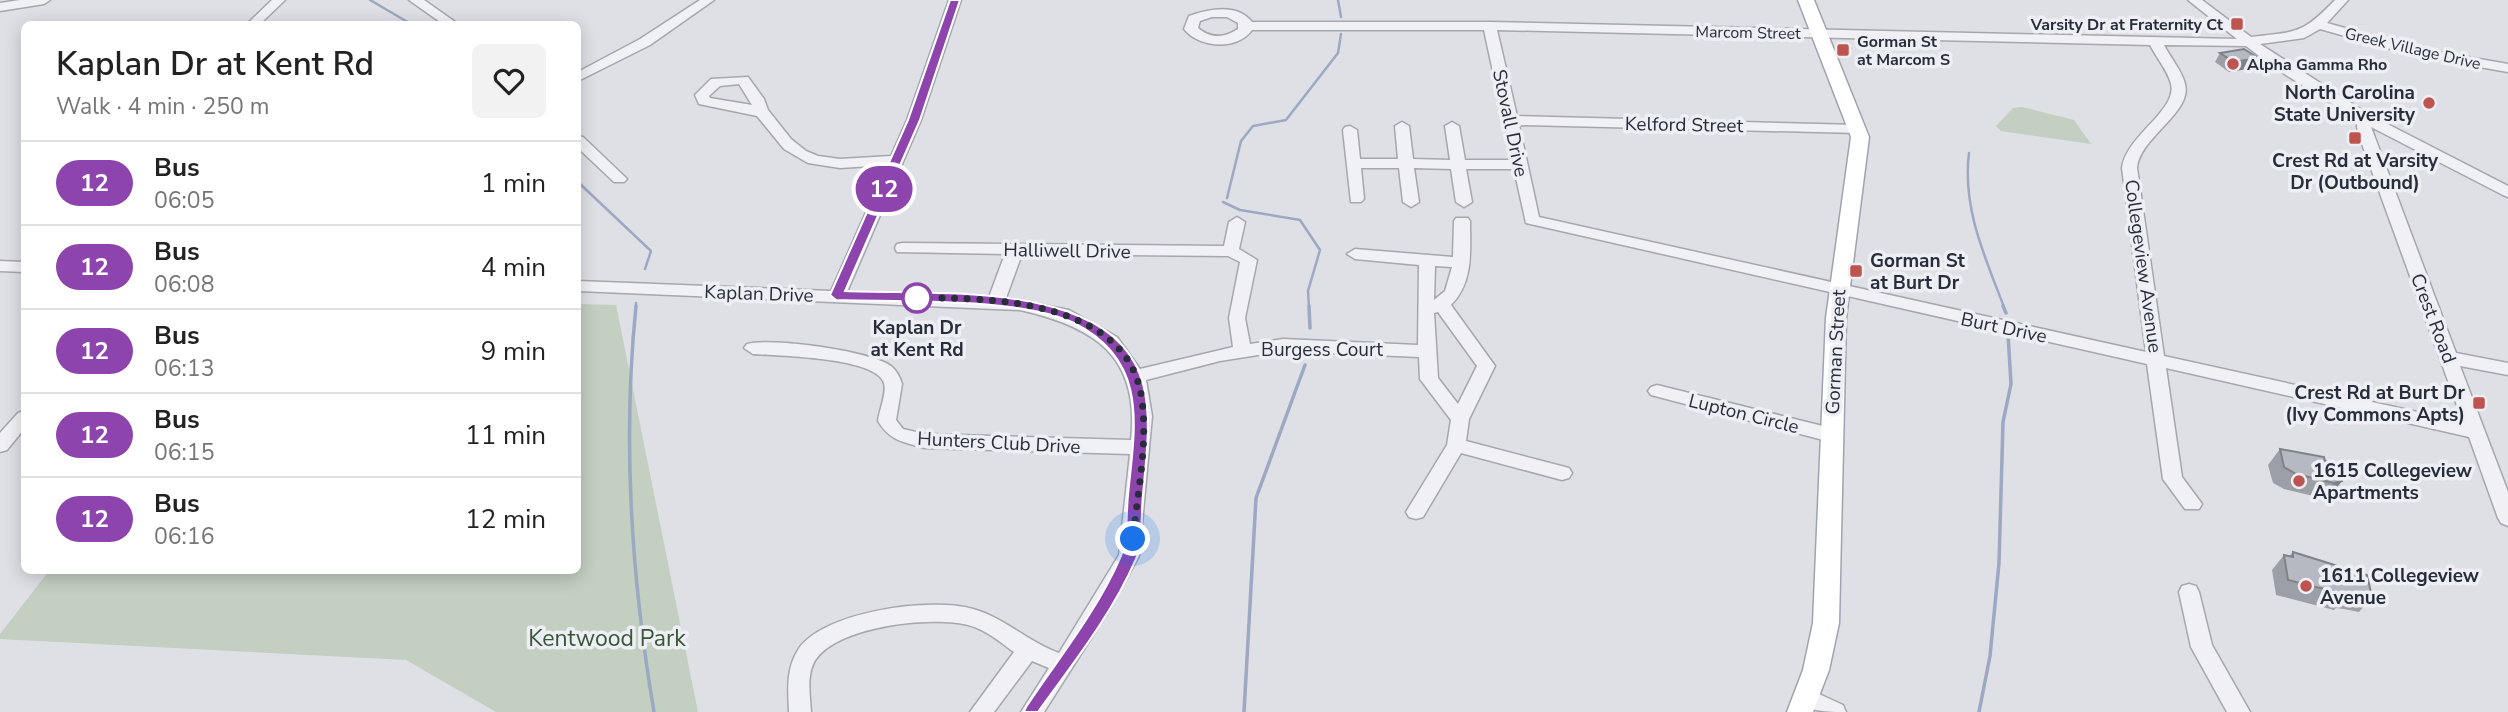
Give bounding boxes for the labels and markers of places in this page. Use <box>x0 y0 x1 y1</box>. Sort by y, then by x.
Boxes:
place label: Varsity Dr at Fraternity Ct <box>2030 14 2224 36</box>
marker: Varsity Dr at Fraternity Ct <box>2229 16 2245 32</box>
place label: Gorman St at Marcom S <box>1857 31 1950 71</box>
marker: Gorman St at Marcom S <box>1835 42 1851 58</box>
place label: Alpha Gamma Rho <box>2247 54 2387 76</box>
marker: Alpha Gamma Rho <box>2225 56 2241 72</box>
place label: North Carolina State University <box>2274 80 2416 128</box>
marker: North Carolina State University <box>2421 95 2437 111</box>
marker: Crest Rd at Varsity Dr (Outbound) <box>2347 130 2363 146</box>
place label: Crest Rd at Varsity Dr (Outbound) <box>2272 148 2439 196</box>
place label: Gorman St at Burt Dr <box>1870 248 1966 296</box>
marker: Gorman St at Burt Dr <box>1848 263 1864 279</box>
marker: Kaplan Dr at Kent Rd <box>902 283 932 313</box>
place label: Kaplan Dr at Kent Rd <box>870 315 964 363</box>
place label: Crest Rd at Burt Dr (Ivy Commons Apts) <box>2285 380 2466 428</box>
marker: Crest Rd at Burt Dr (Ivy Commons Apts) <box>2471 395 2487 411</box>
place label: 1615 Collegeview Apartments <box>2313 458 2473 506</box>
marker: 1615 Collegeview Apartments <box>2291 473 2307 489</box>
place label: 1611 Collegeview Avenue <box>2320 563 2480 611</box>
marker: 1611 Collegeview Avenue <box>2298 578 2314 594</box>

